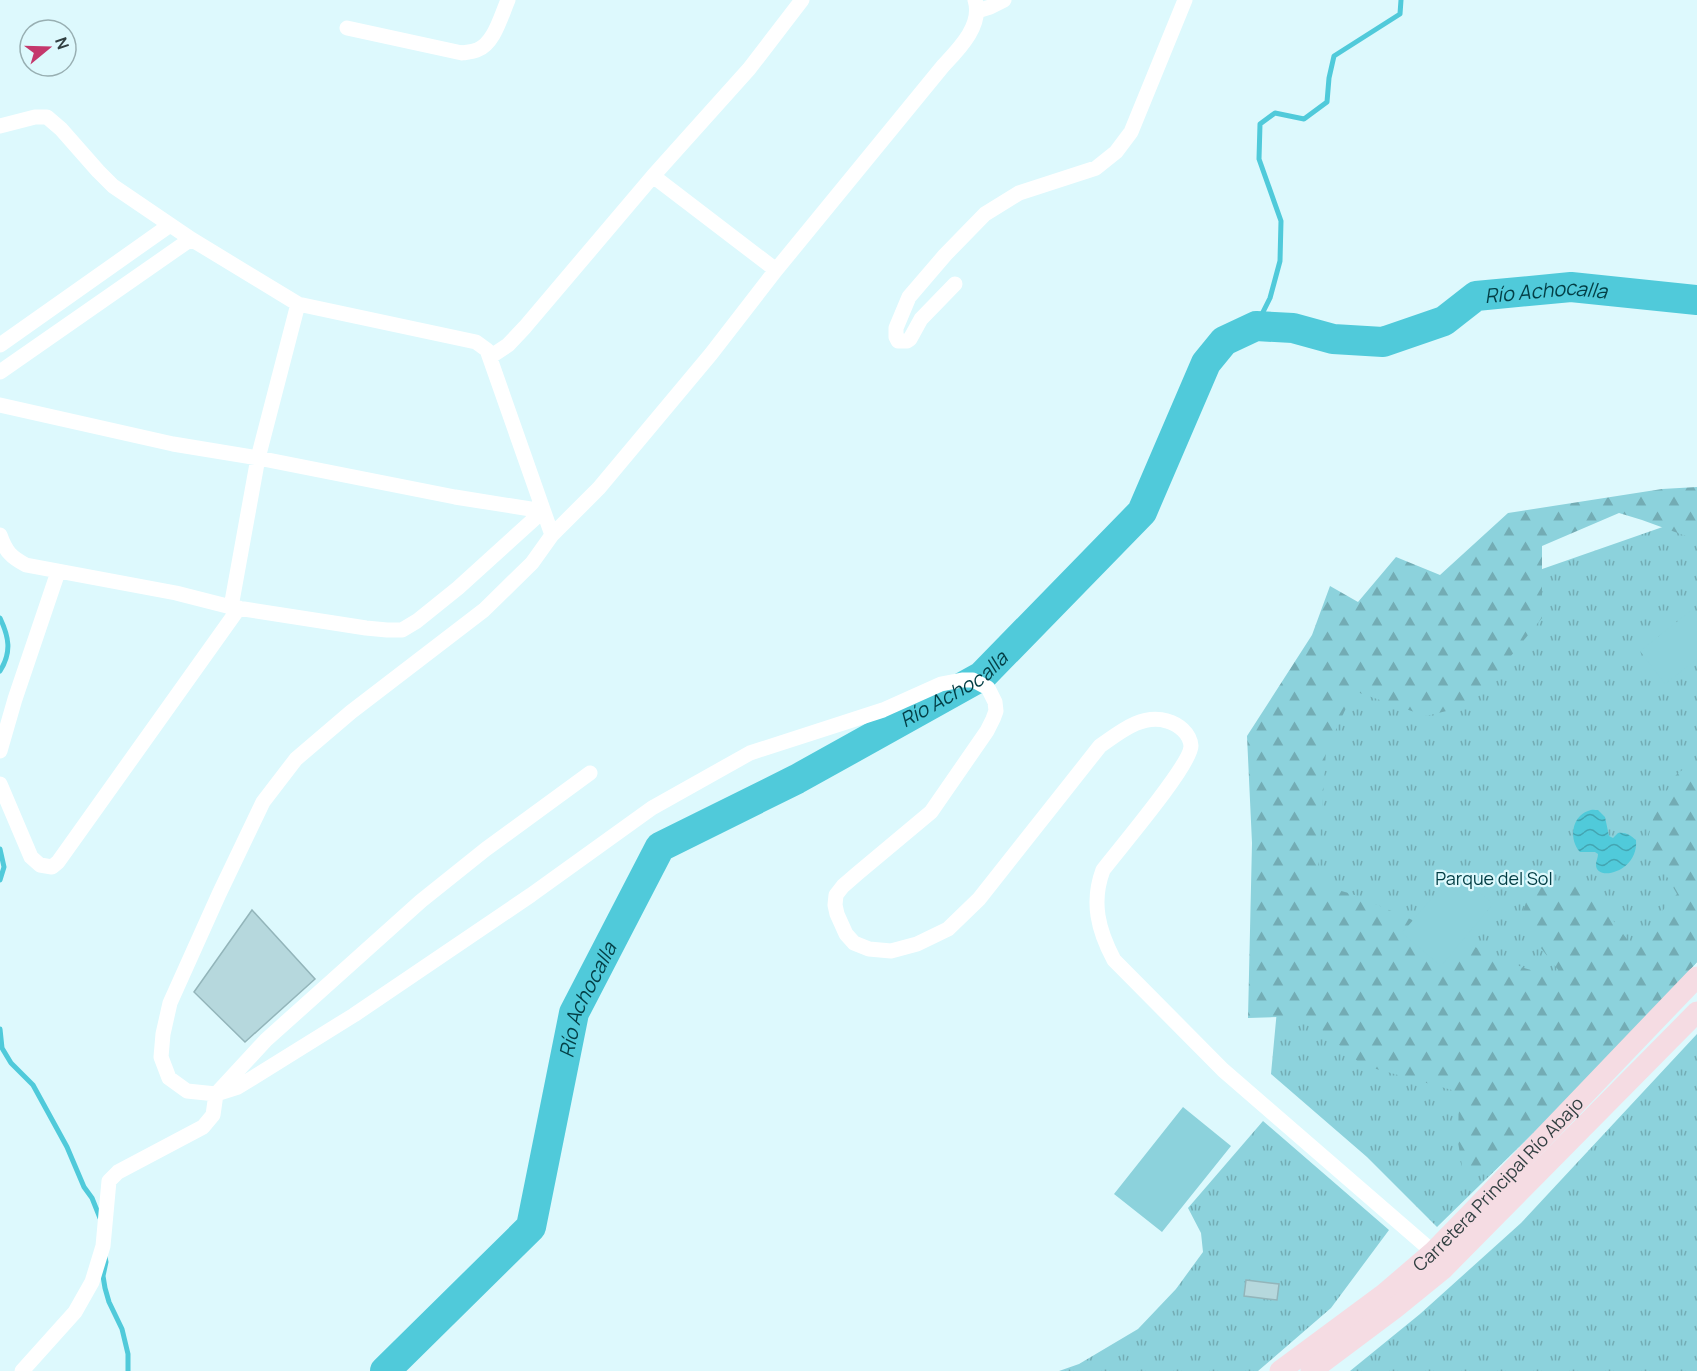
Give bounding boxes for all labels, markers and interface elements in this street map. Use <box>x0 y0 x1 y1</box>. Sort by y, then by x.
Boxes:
north arrow <box>18 18 78 78</box>
text: N <box>50 34 74 52</box>
water label: Río Achocalla <box>1483 273 1609 309</box>
water label: Río Achocalla <box>895 644 1014 733</box>
park label: Parque del Sol <box>1435 866 1553 890</box>
water label: Río Achocalla <box>552 937 622 1060</box>
street label: Carretera Principal Río Abajo <box>1407 1091 1588 1276</box>

